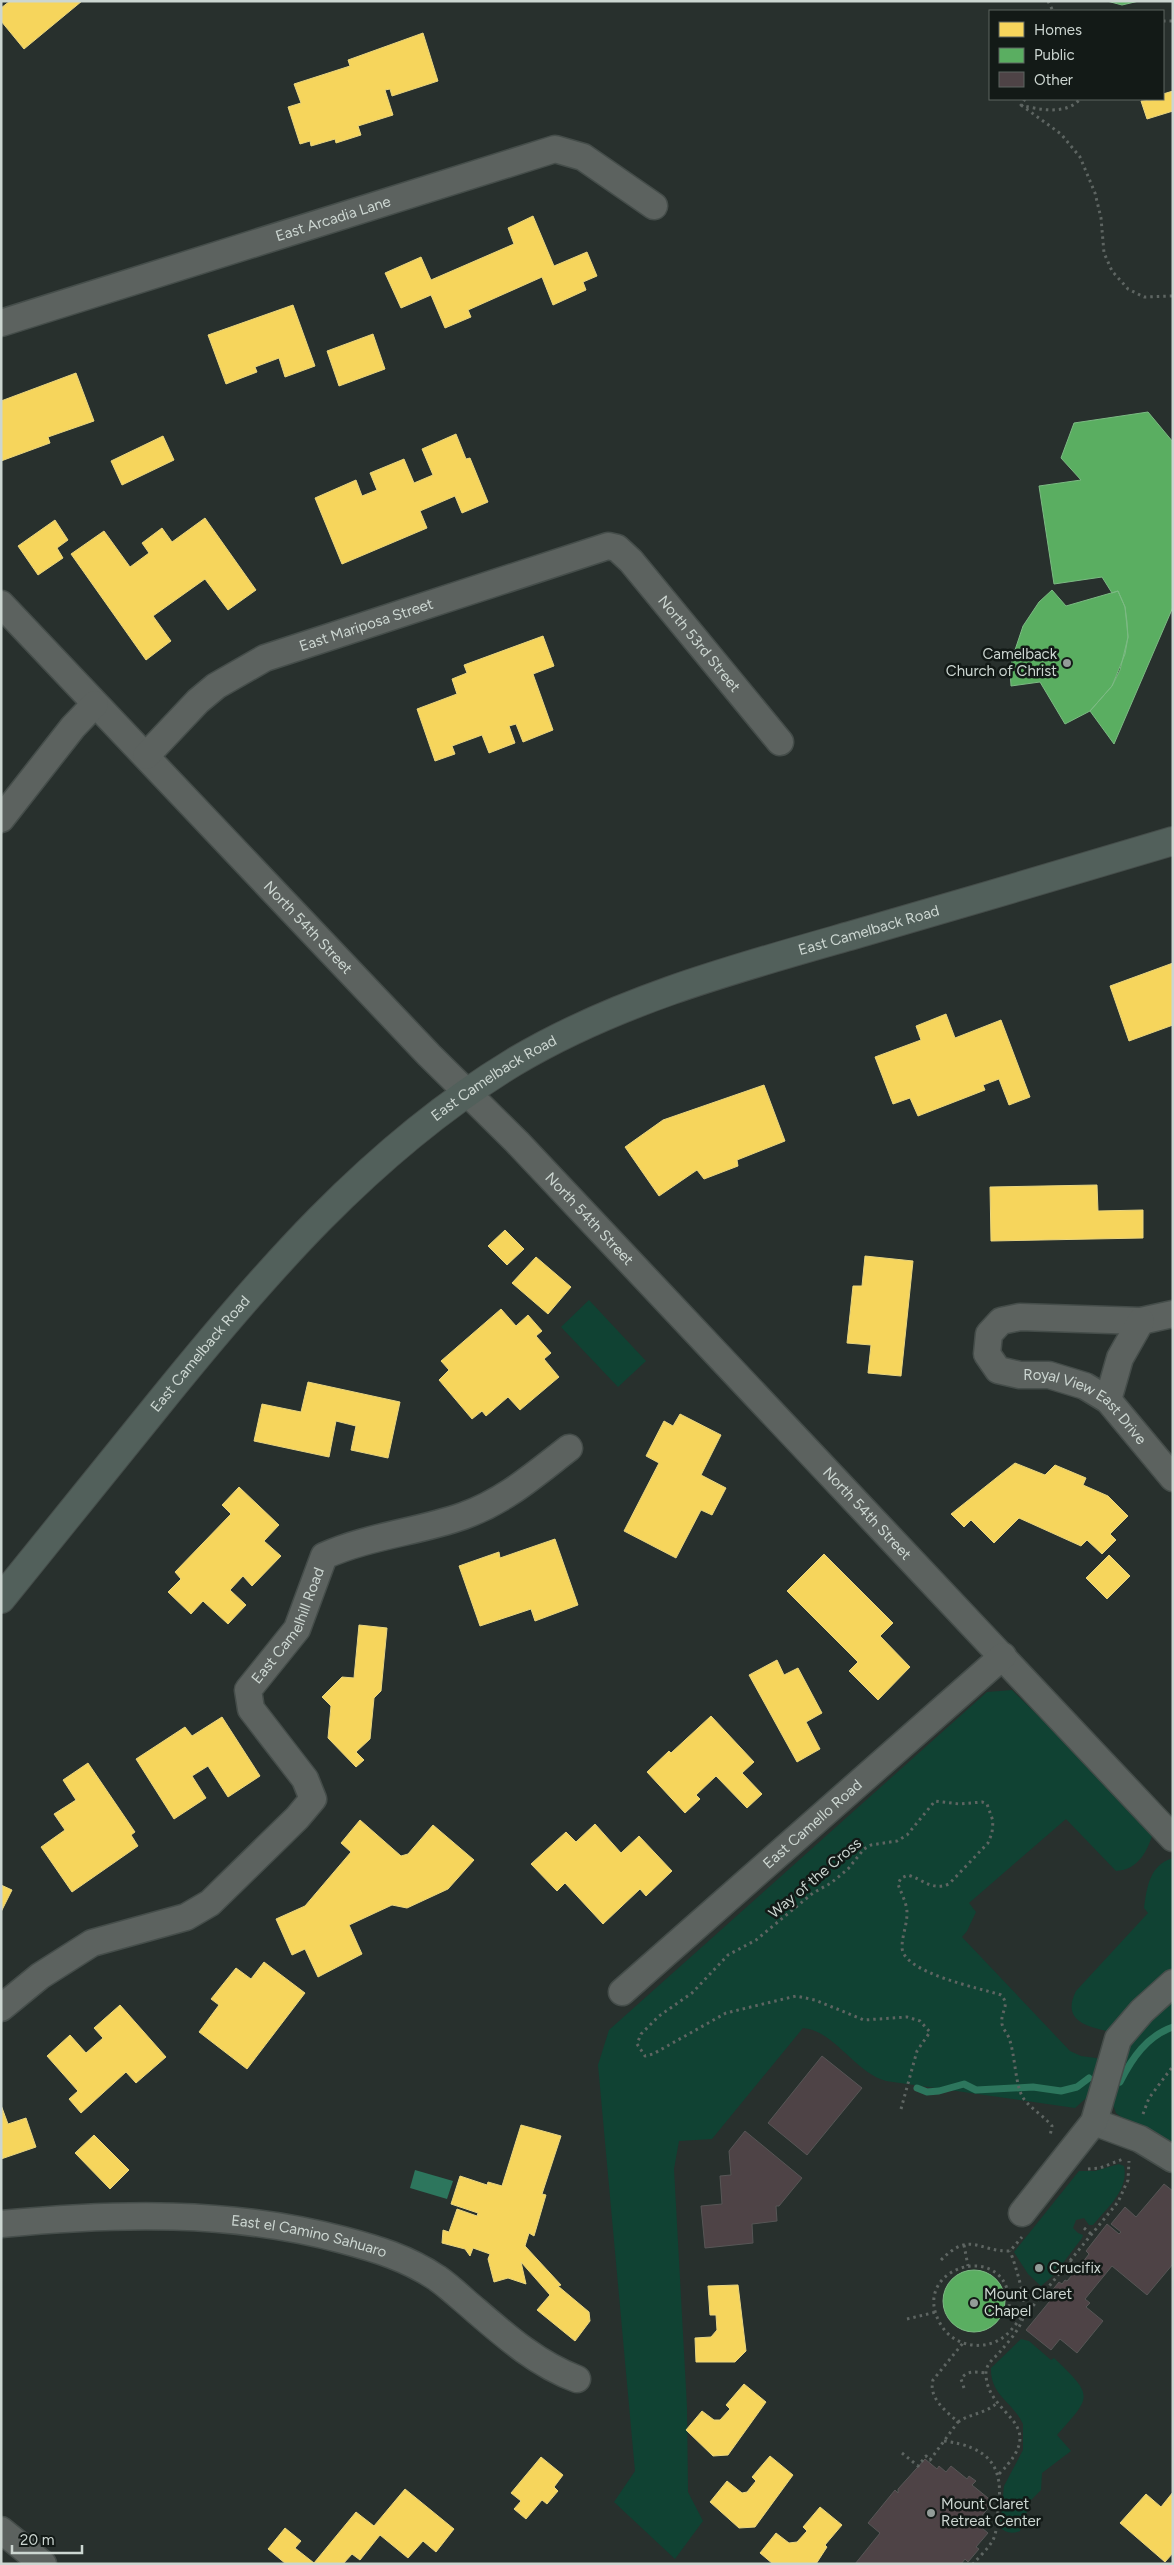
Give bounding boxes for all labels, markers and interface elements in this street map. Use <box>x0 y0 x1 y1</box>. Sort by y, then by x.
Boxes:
legend <box>989 10 1164 100</box>
text: Homes <box>1034 21 1082 39</box>
text: Public <box>1034 46 1075 64</box>
text: Other <box>1034 71 1073 89</box>
street label: East Arcadia Lane <box>273 192 393 245</box>
street label: North 53rd Street <box>654 592 744 696</box>
street label: East Mariposa Street <box>297 595 436 655</box>
place label: Camelback Church of Christ <box>946 645 1058 680</box>
marker: Camelback Church of Christ <box>1061 657 1073 669</box>
street label: North 54th Street <box>260 877 356 978</box>
street label: East Camelback Road <box>796 901 941 959</box>
street label: East Camelback Road <box>427 1031 560 1125</box>
street label: North 54th Street <box>541 1169 638 1269</box>
street label: East Camelback Road <box>147 1292 254 1416</box>
street label: Royal View East Drive <box>1023 1366 1150 1448</box>
street label: North 54th Street <box>819 1463 915 1564</box>
street label: East Camelhill Road <box>248 1565 328 1687</box>
street label: East Camello Road <box>759 1776 866 1872</box>
street label: Way of the Cross <box>765 1834 865 1922</box>
street label: East el Camino Sahuaro <box>230 2211 389 2262</box>
place label: Crucifix <box>1049 2259 1101 2277</box>
marker: Crucifix <box>1033 2262 1045 2274</box>
place label: Mount Claret Chapel <box>984 2285 1073 2320</box>
marker: Mount Claret Chapel <box>968 2297 980 2309</box>
place label: Mount Claret Retreat Center <box>941 2495 1041 2530</box>
marker: Mount Claret Retreat Center <box>925 2507 937 2519</box>
scale bar <box>12 2522 82 2554</box>
text: 20 m <box>20 2531 54 2549</box>

